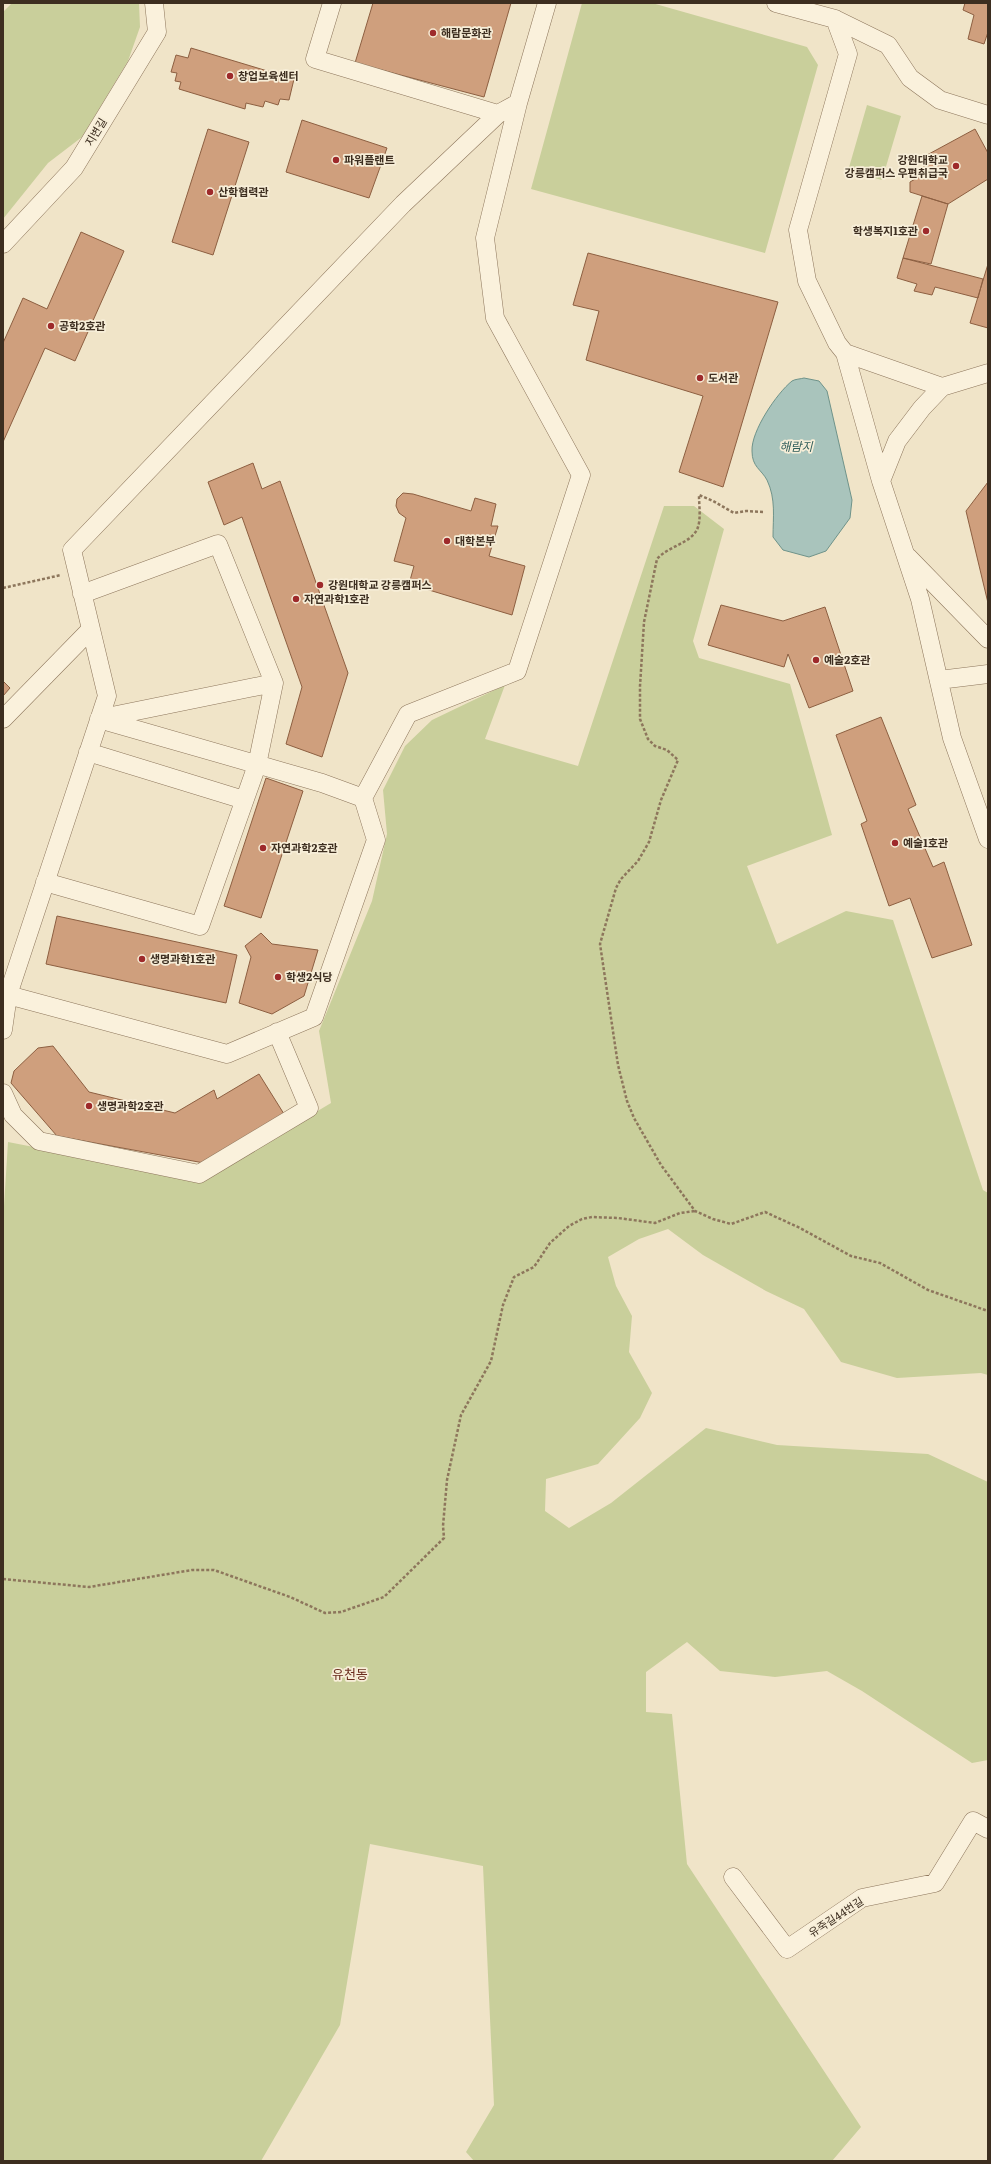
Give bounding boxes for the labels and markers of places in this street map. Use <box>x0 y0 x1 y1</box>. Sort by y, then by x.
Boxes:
place label: 해람문화관 <box>441 24 492 40</box>
marker: 해람문화관 <box>428 28 438 38</box>
place label: 창업보육센터 <box>238 67 299 83</box>
marker: 창업보육센터 <box>225 71 235 81</box>
place label: 파워플랜트 <box>344 151 395 167</box>
place label: 강원대학교 강릉캠퍼스 우편취급국 <box>845 151 948 180</box>
marker: 파워플랜트 <box>331 155 341 165</box>
marker: 강원대학교 강릉캠퍼스 우편취급국 <box>951 161 961 171</box>
place label: 산학협력관 <box>218 183 269 199</box>
marker: 산학협력관 <box>205 187 215 197</box>
place label: 학생복지1호관 <box>853 222 918 238</box>
marker: 학생복지1호관 <box>921 226 931 236</box>
place label: 공학2호관 <box>59 317 105 333</box>
marker: 공학2호관 <box>46 321 56 331</box>
place label: 도서관 <box>708 369 738 385</box>
marker: 도서관 <box>695 373 705 383</box>
place label: 대학본부 <box>455 532 495 548</box>
marker: 대학본부 <box>442 536 452 546</box>
place label: 강원대학교 강릉캠퍼스 <box>328 576 431 592</box>
marker: 강원대학교 강릉캠퍼스 <box>315 580 325 590</box>
place label: 자연과학1호관 <box>304 590 369 606</box>
marker: 자연과학1호관 <box>291 594 301 604</box>
place label: 예술2호관 <box>824 651 870 667</box>
marker: 예술2호관 <box>811 655 821 665</box>
place label: 예술1호관 <box>903 834 948 850</box>
marker: 예술1호관 <box>890 838 900 848</box>
place label: 자연과학2호관 <box>271 839 338 855</box>
marker: 자연과학2호관 <box>258 843 268 853</box>
place label: 생명과학1호관 <box>150 950 215 966</box>
marker: 생명과학1호관 <box>137 954 147 964</box>
place label: 학생2식당 <box>286 968 332 984</box>
marker: 학생2식당 <box>273 972 283 982</box>
place label: 생명과학2호관 <box>97 1097 164 1113</box>
marker: 생명과학2호관 <box>84 1101 94 1111</box>

